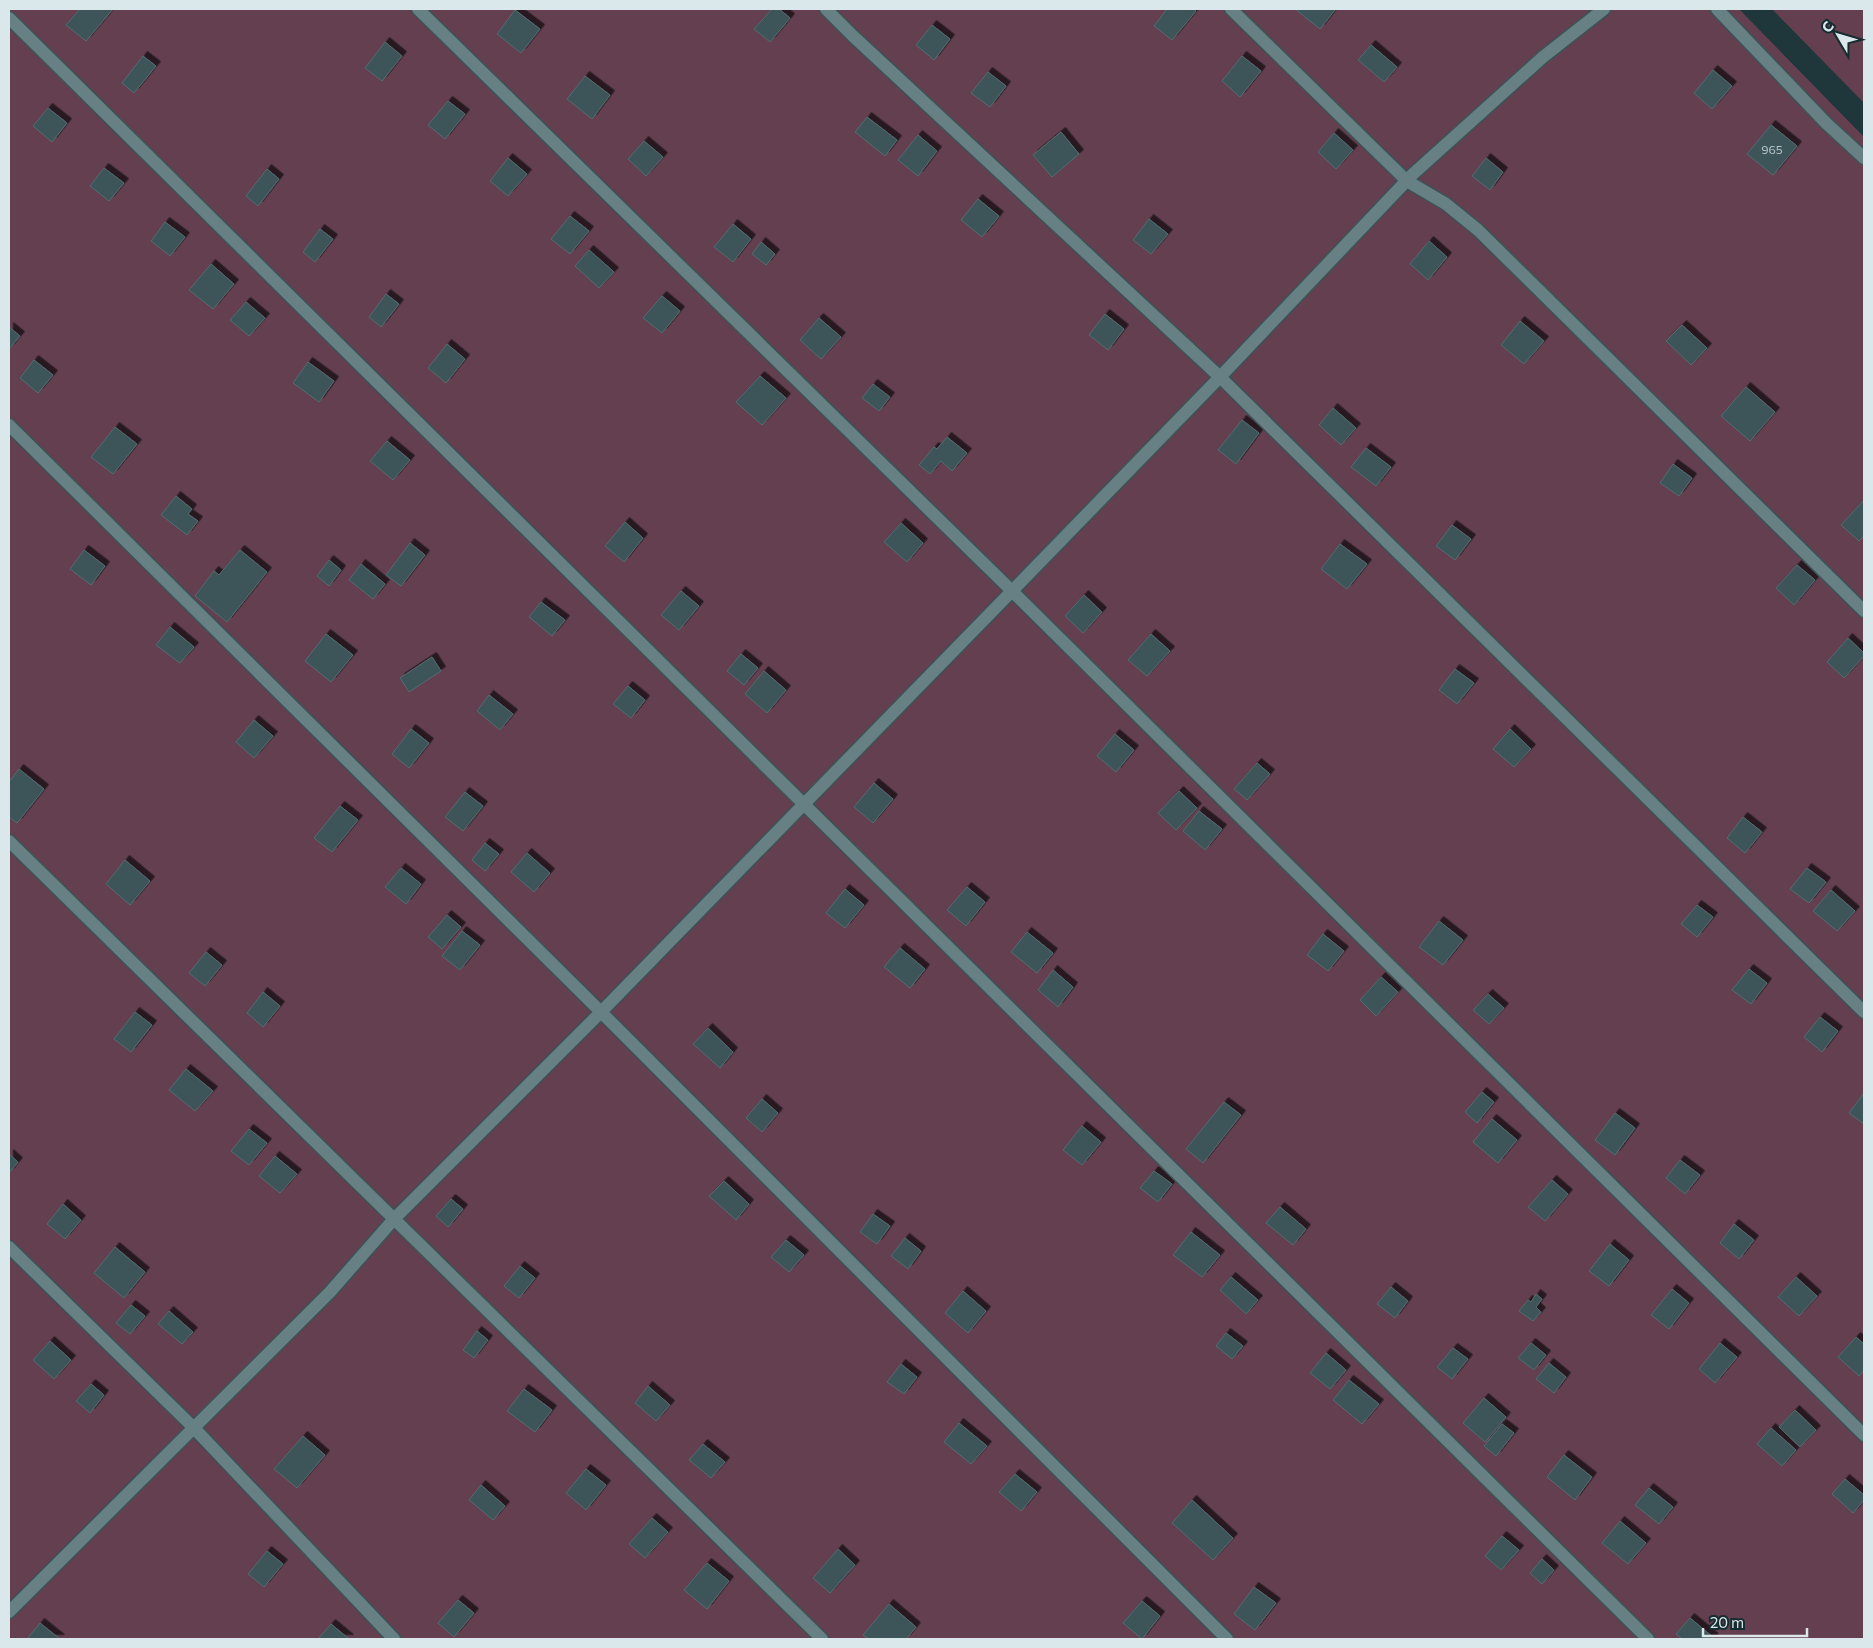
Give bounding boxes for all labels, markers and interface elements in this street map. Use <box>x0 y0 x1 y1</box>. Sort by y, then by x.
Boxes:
north arrow <box>1813 10 1863 60</box>
text: С <box>1818 18 1837 36</box>
house number: 965 <box>1761 142 1783 156</box>
scale bar <box>1703 1606 1807 1638</box>
text: 20 m <box>1710 1613 1744 1631</box>

